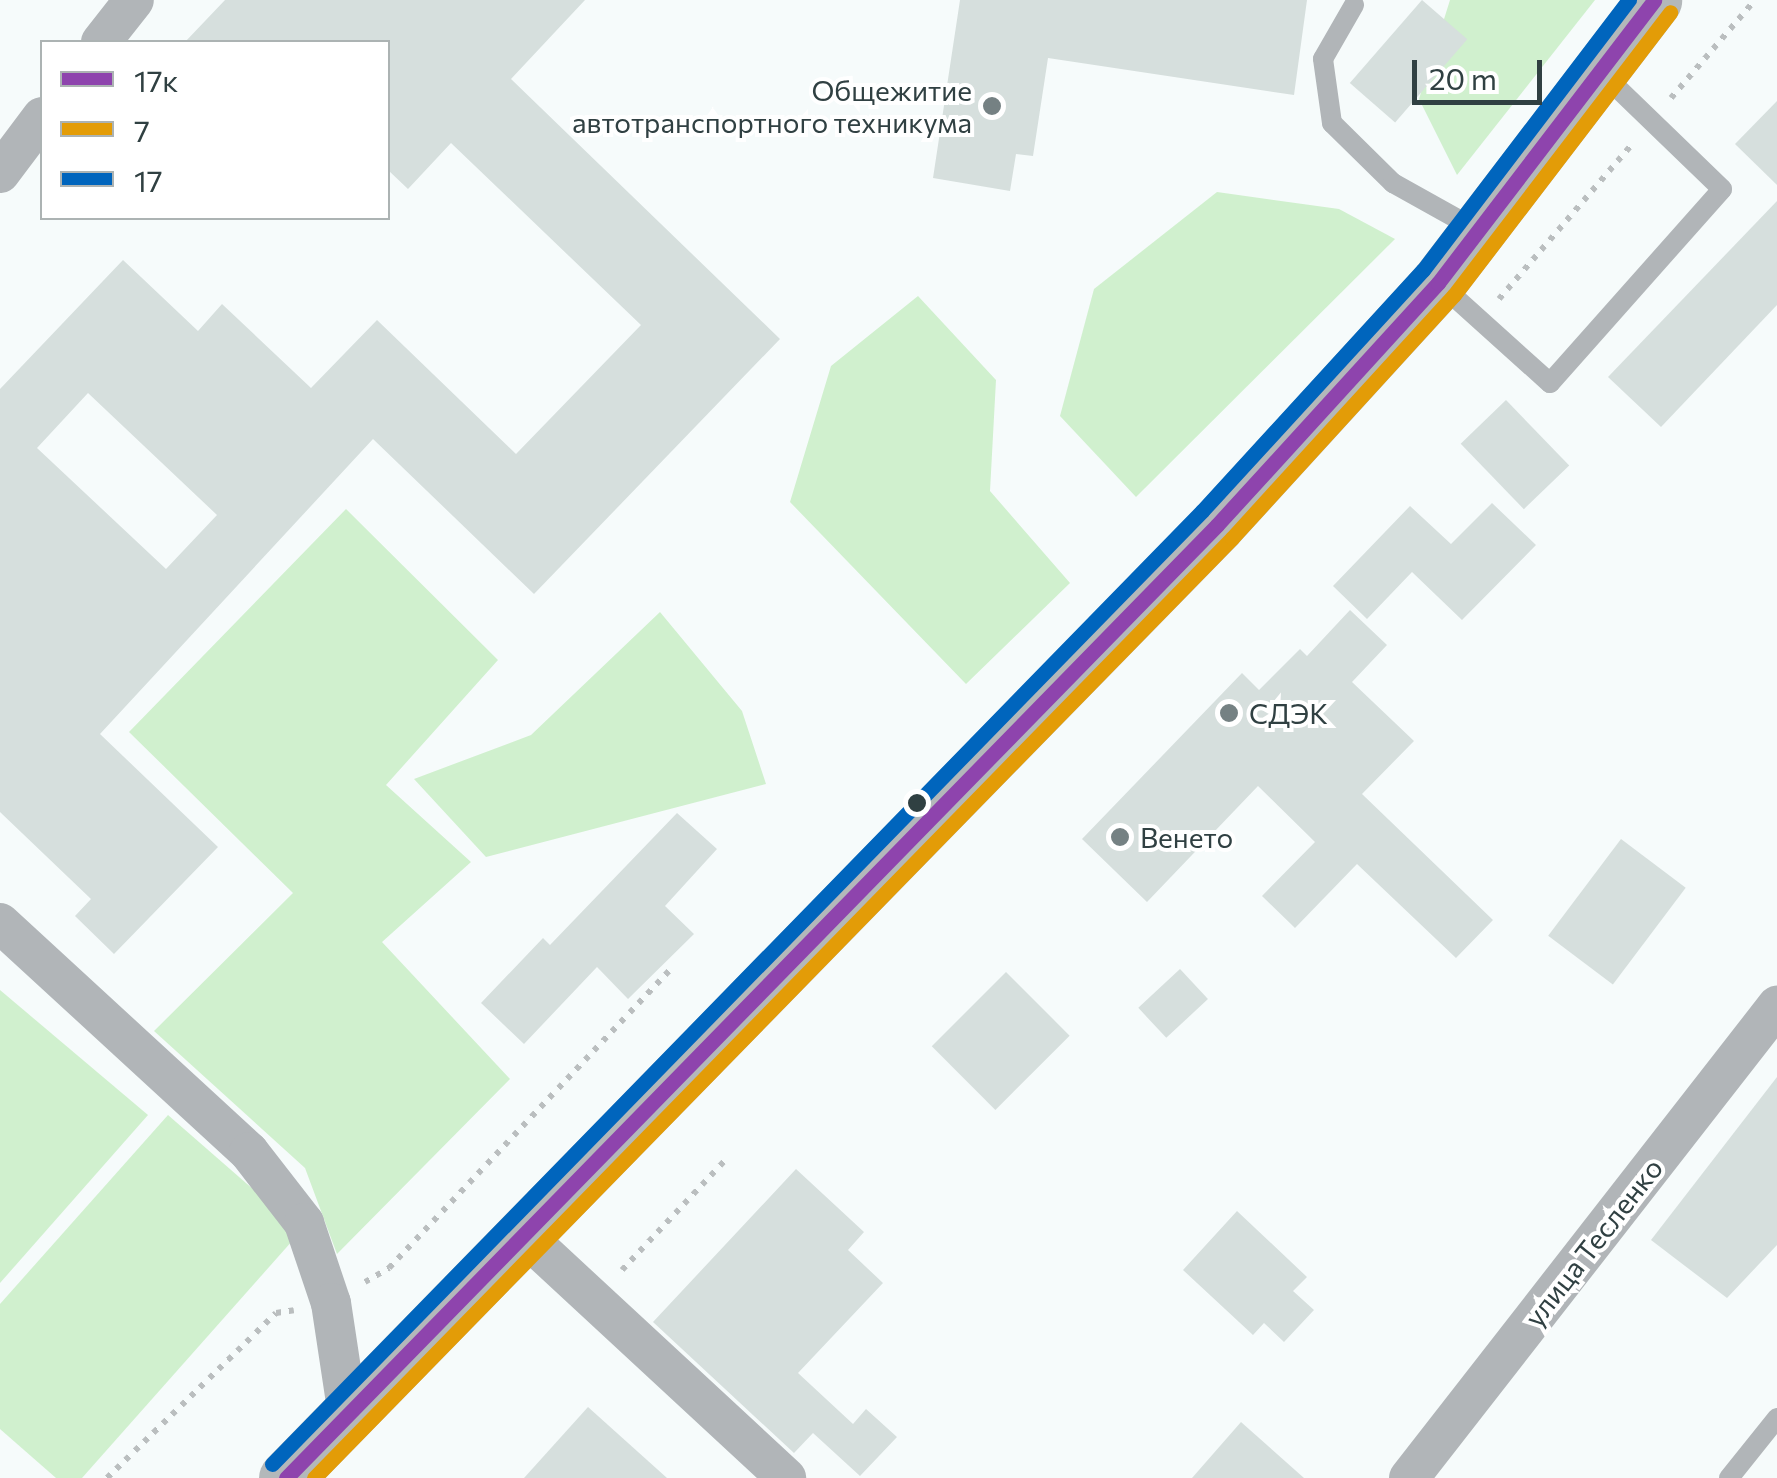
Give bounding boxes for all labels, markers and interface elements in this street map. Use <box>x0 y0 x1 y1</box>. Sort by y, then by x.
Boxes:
legend <box>40 40 390 220</box>
scale bar <box>1417 40 1547 102</box>
text: 20 m <box>1429 59 1497 96</box>
text: 17к <box>134 61 178 98</box>
place label: Общежитие автотранспортного техникума <box>572 73 972 139</box>
marker: Общежитие автотранспортного техникума <box>981 95 1003 117</box>
text: 7 <box>134 111 150 148</box>
text: 17 <box>134 161 163 198</box>
place label: СДЭК <box>1249 696 1328 730</box>
marker: СДЭК <box>1218 702 1240 724</box>
unlabelled marker <box>907 793 927 813</box>
place label: Венето <box>1140 820 1233 854</box>
marker: Венето <box>1109 826 1131 848</box>
street label: улица Тесленко <box>1517 1151 1669 1333</box>

